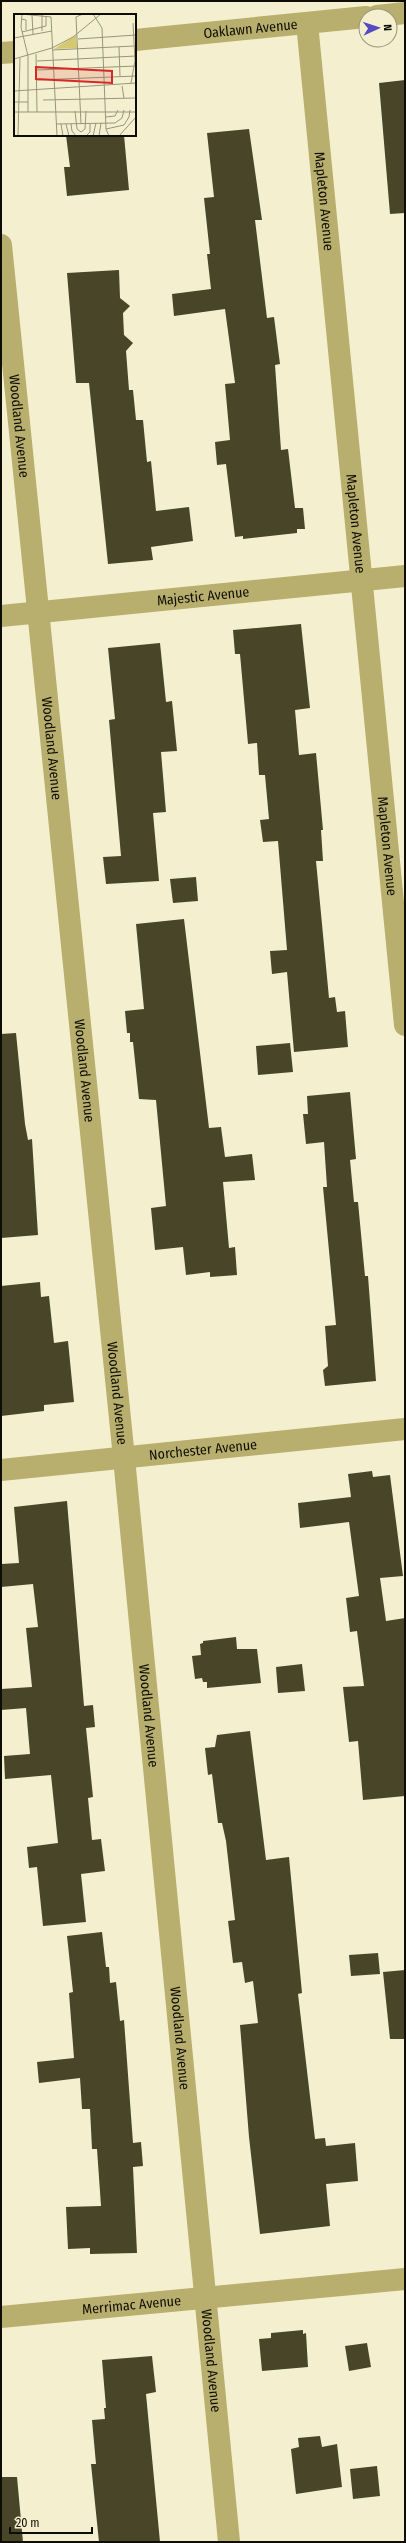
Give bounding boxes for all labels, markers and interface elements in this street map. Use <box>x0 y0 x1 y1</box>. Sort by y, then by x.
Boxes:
north arrow <box>358 8 398 48</box>
inset map <box>14 14 136 136</box>
street label: Oaklawn Avenue <box>203 15 298 42</box>
text: N <box>381 24 394 31</box>
street label: Mapleton Avenue <box>311 151 338 252</box>
street label: Woodland Avenue <box>6 374 33 478</box>
street label: Mapleton Avenue <box>343 473 369 574</box>
street label: Majestic Avenue <box>156 583 250 609</box>
street label: Woodland Avenue <box>38 696 66 801</box>
street label: Mapleton Avenue <box>374 796 401 896</box>
street label: Woodland Avenue <box>71 1018 98 1123</box>
street label: Woodland Avenue <box>104 1341 131 1446</box>
street label: Norchester Avenue <box>148 1436 258 1463</box>
street label: Woodland Avenue <box>136 1663 162 1768</box>
street label: Woodland Avenue <box>167 1986 194 2090</box>
street label: Merrimac Avenue <box>81 2292 182 2318</box>
street label: Woodland Avenue <box>198 2308 225 2413</box>
scale bar <box>10 2509 92 2535</box>
text: 20 m <box>16 2516 40 2530</box>

